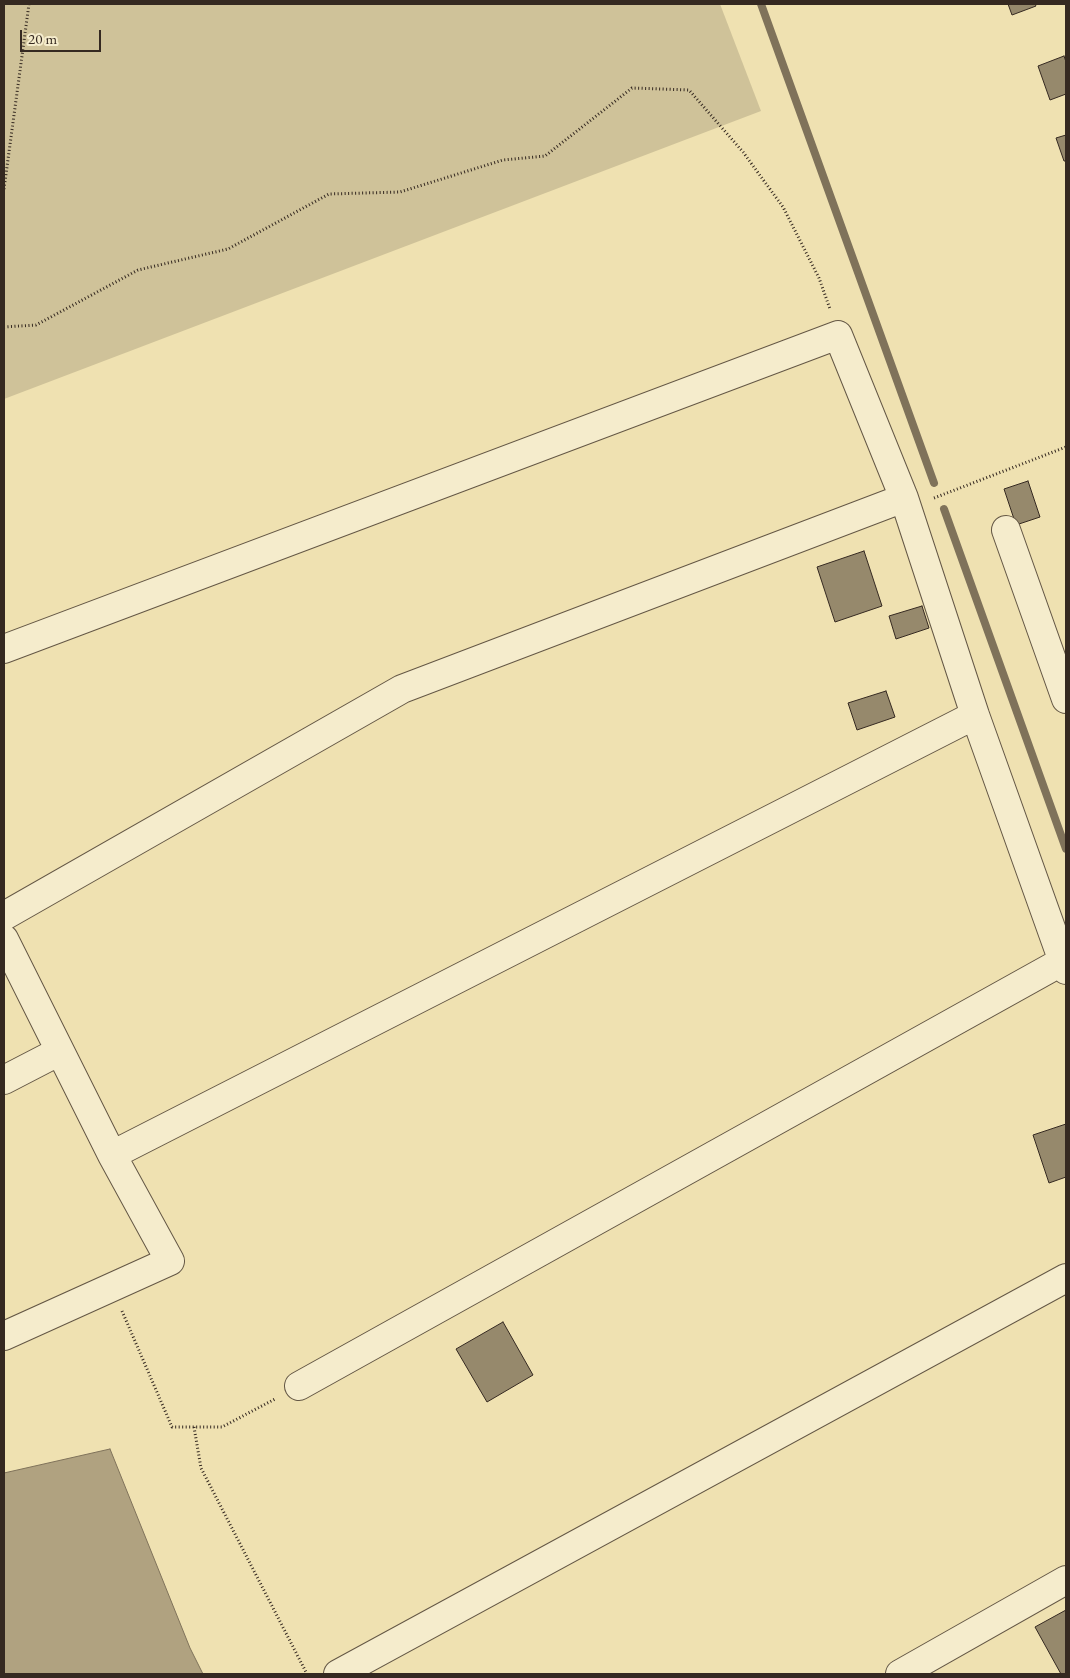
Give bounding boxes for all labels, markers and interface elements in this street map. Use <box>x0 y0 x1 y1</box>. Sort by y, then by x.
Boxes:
scale bar <box>22 20 104 52</box>
text: 20 m <box>28 29 57 48</box>

